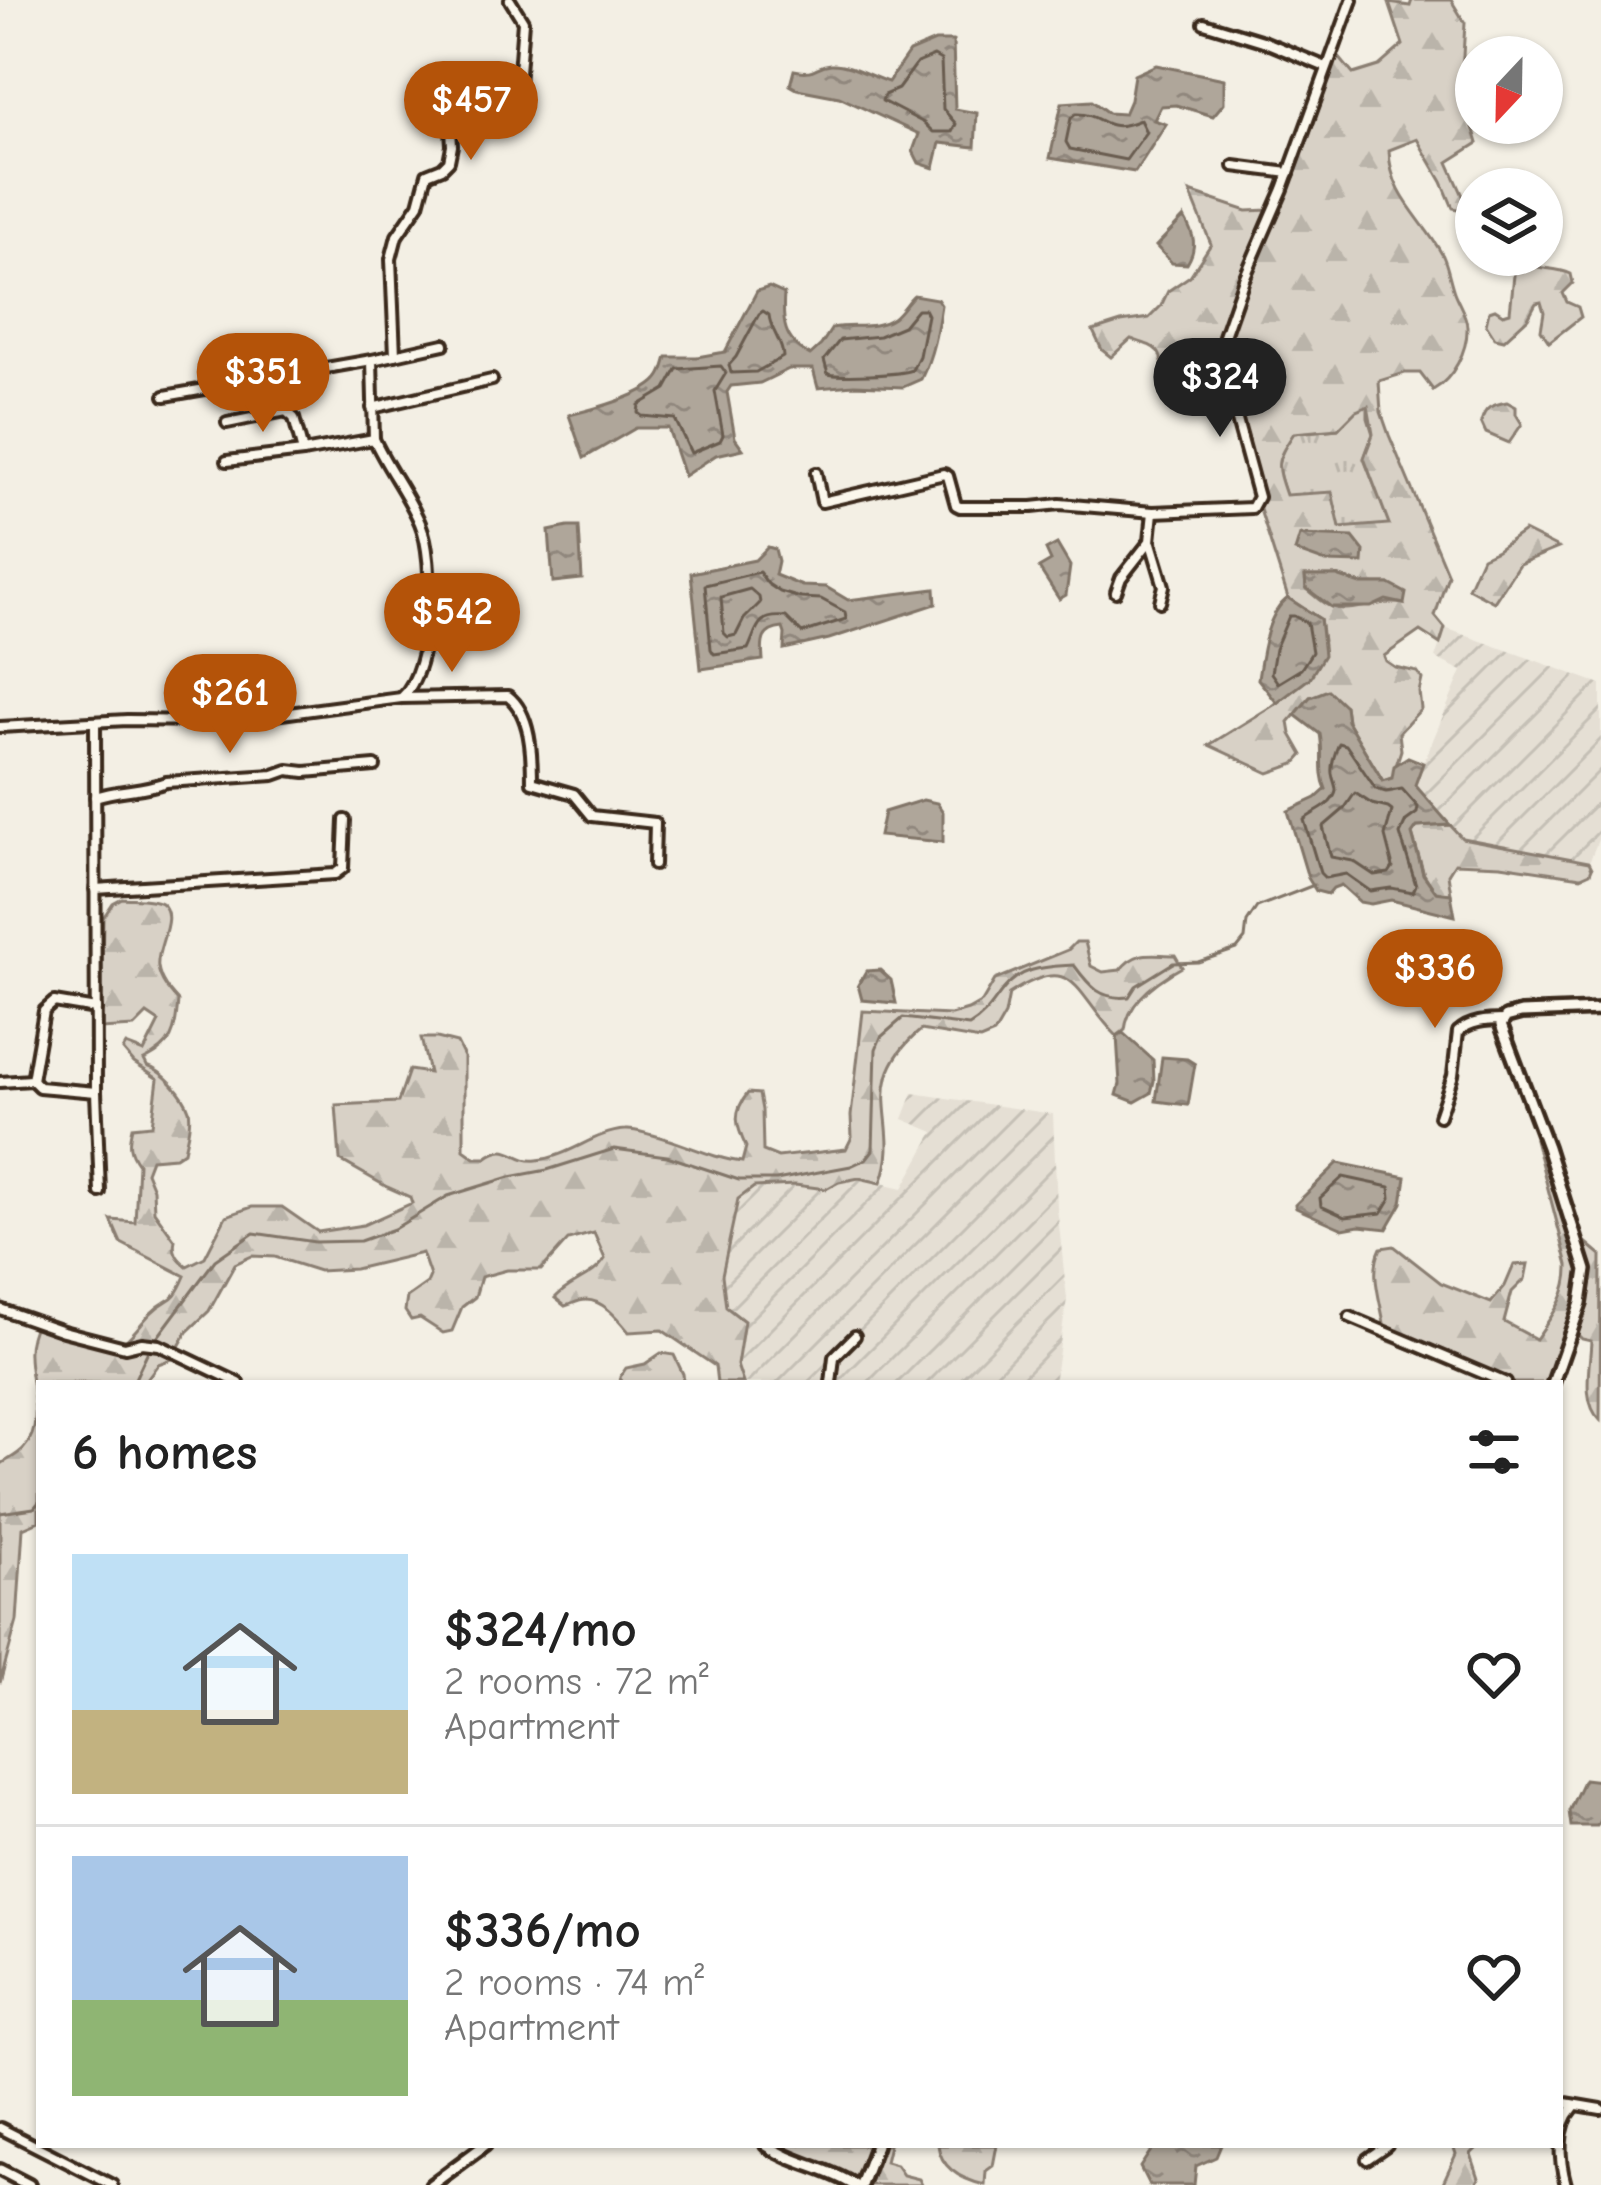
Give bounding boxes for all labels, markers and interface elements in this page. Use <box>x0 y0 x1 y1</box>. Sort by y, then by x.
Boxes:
north arrow <box>1455 36 1563 144</box>
map controls <box>1455 36 1563 276</box>
pin: $457 <box>400 61 542 163</box>
text: $457 <box>431 77 511 122</box>
button: layers <box>1455 168 1563 276</box>
pin: $351 <box>192 333 334 435</box>
pin: $324 <box>1149 338 1291 440</box>
text: $351 <box>224 349 302 394</box>
text: $324 <box>1180 354 1260 399</box>
pin: $542 <box>381 573 523 675</box>
text: $542 <box>411 589 493 634</box>
pin: $261 <box>159 654 301 756</box>
text: $261 <box>191 670 269 715</box>
pin: $336 <box>1364 929 1506 1031</box>
text: $336 <box>1394 945 1476 990</box>
icon: filters <box>1461 1419 1527 1485</box>
text: 6 homes <box>72 1423 257 1482</box>
text: $324/mo <box>444 1600 637 1659</box>
icon: home <box>168 1602 312 1746</box>
icon: heart <box>1461 1641 1527 1707</box>
text: 2 rooms · 72 m² <box>444 1659 709 1704</box>
text: Apartment <box>444 1704 619 1749</box>
text: $336/mo <box>444 1901 641 1960</box>
icon: home <box>168 1904 312 2048</box>
icon: heart <box>1461 1943 1527 2009</box>
text: 2 rooms · 74 m² <box>444 1960 704 2005</box>
text: Apartment <box>444 2005 619 2050</box>

